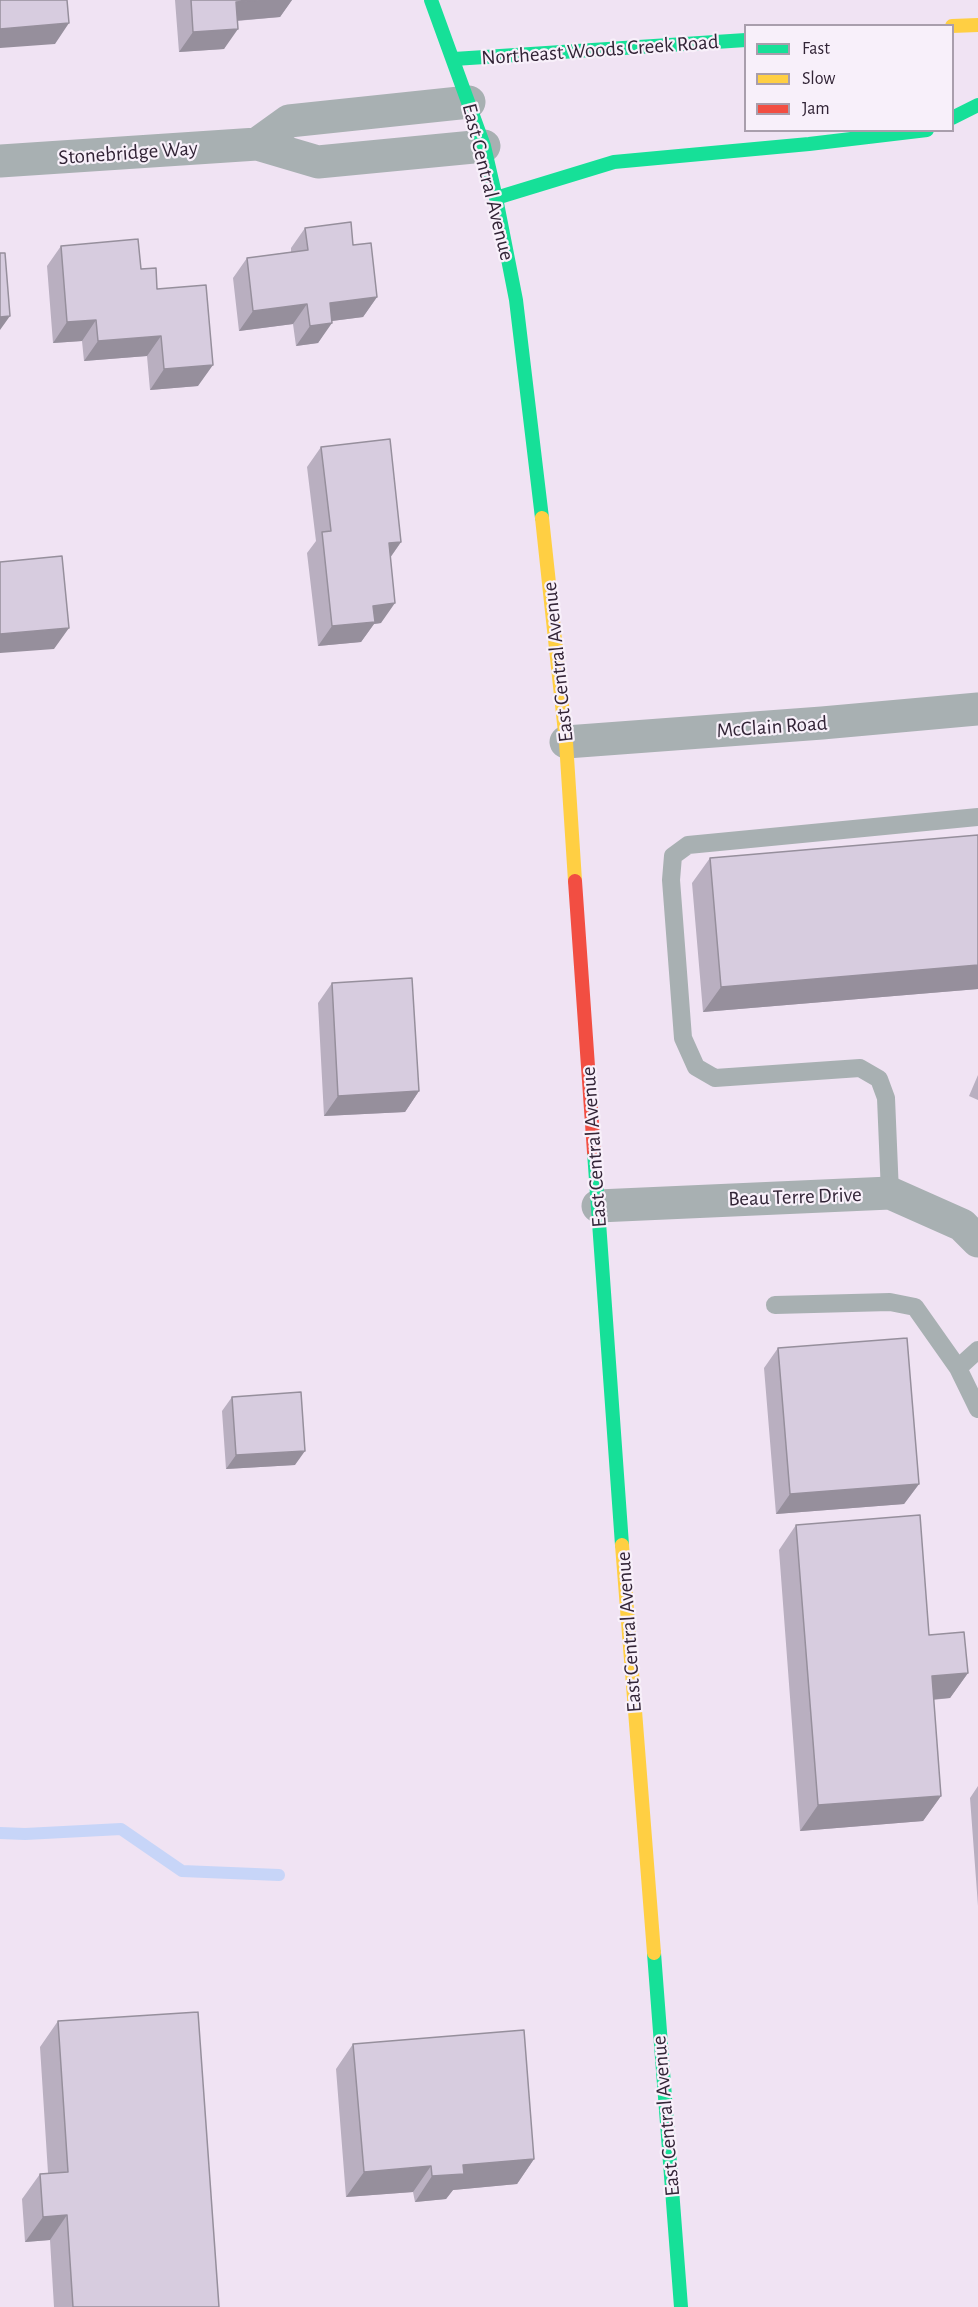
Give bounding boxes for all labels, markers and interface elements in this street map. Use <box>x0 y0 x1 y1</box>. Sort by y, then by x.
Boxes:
legend <box>744 24 954 132</box>
street label: Northeast Woods Creek Road <box>481 29 719 71</box>
text: Fast <box>802 40 830 58</box>
text: Slow <box>802 70 835 88</box>
text: Jam <box>802 100 830 118</box>
street label: East Central Avenue <box>456 101 520 263</box>
street label: Stonebridge Way <box>57 136 199 170</box>
street label: East Central Avenue <box>537 581 579 743</box>
street label: McClain Road <box>716 711 828 743</box>
street label: East Central Avenue <box>576 1066 612 1228</box>
street label: Beau Terre Drive <box>728 1182 862 1212</box>
street label: East Central Avenue <box>611 1551 647 1713</box>
street label: East Central Avenue <box>646 2035 686 2197</box>

